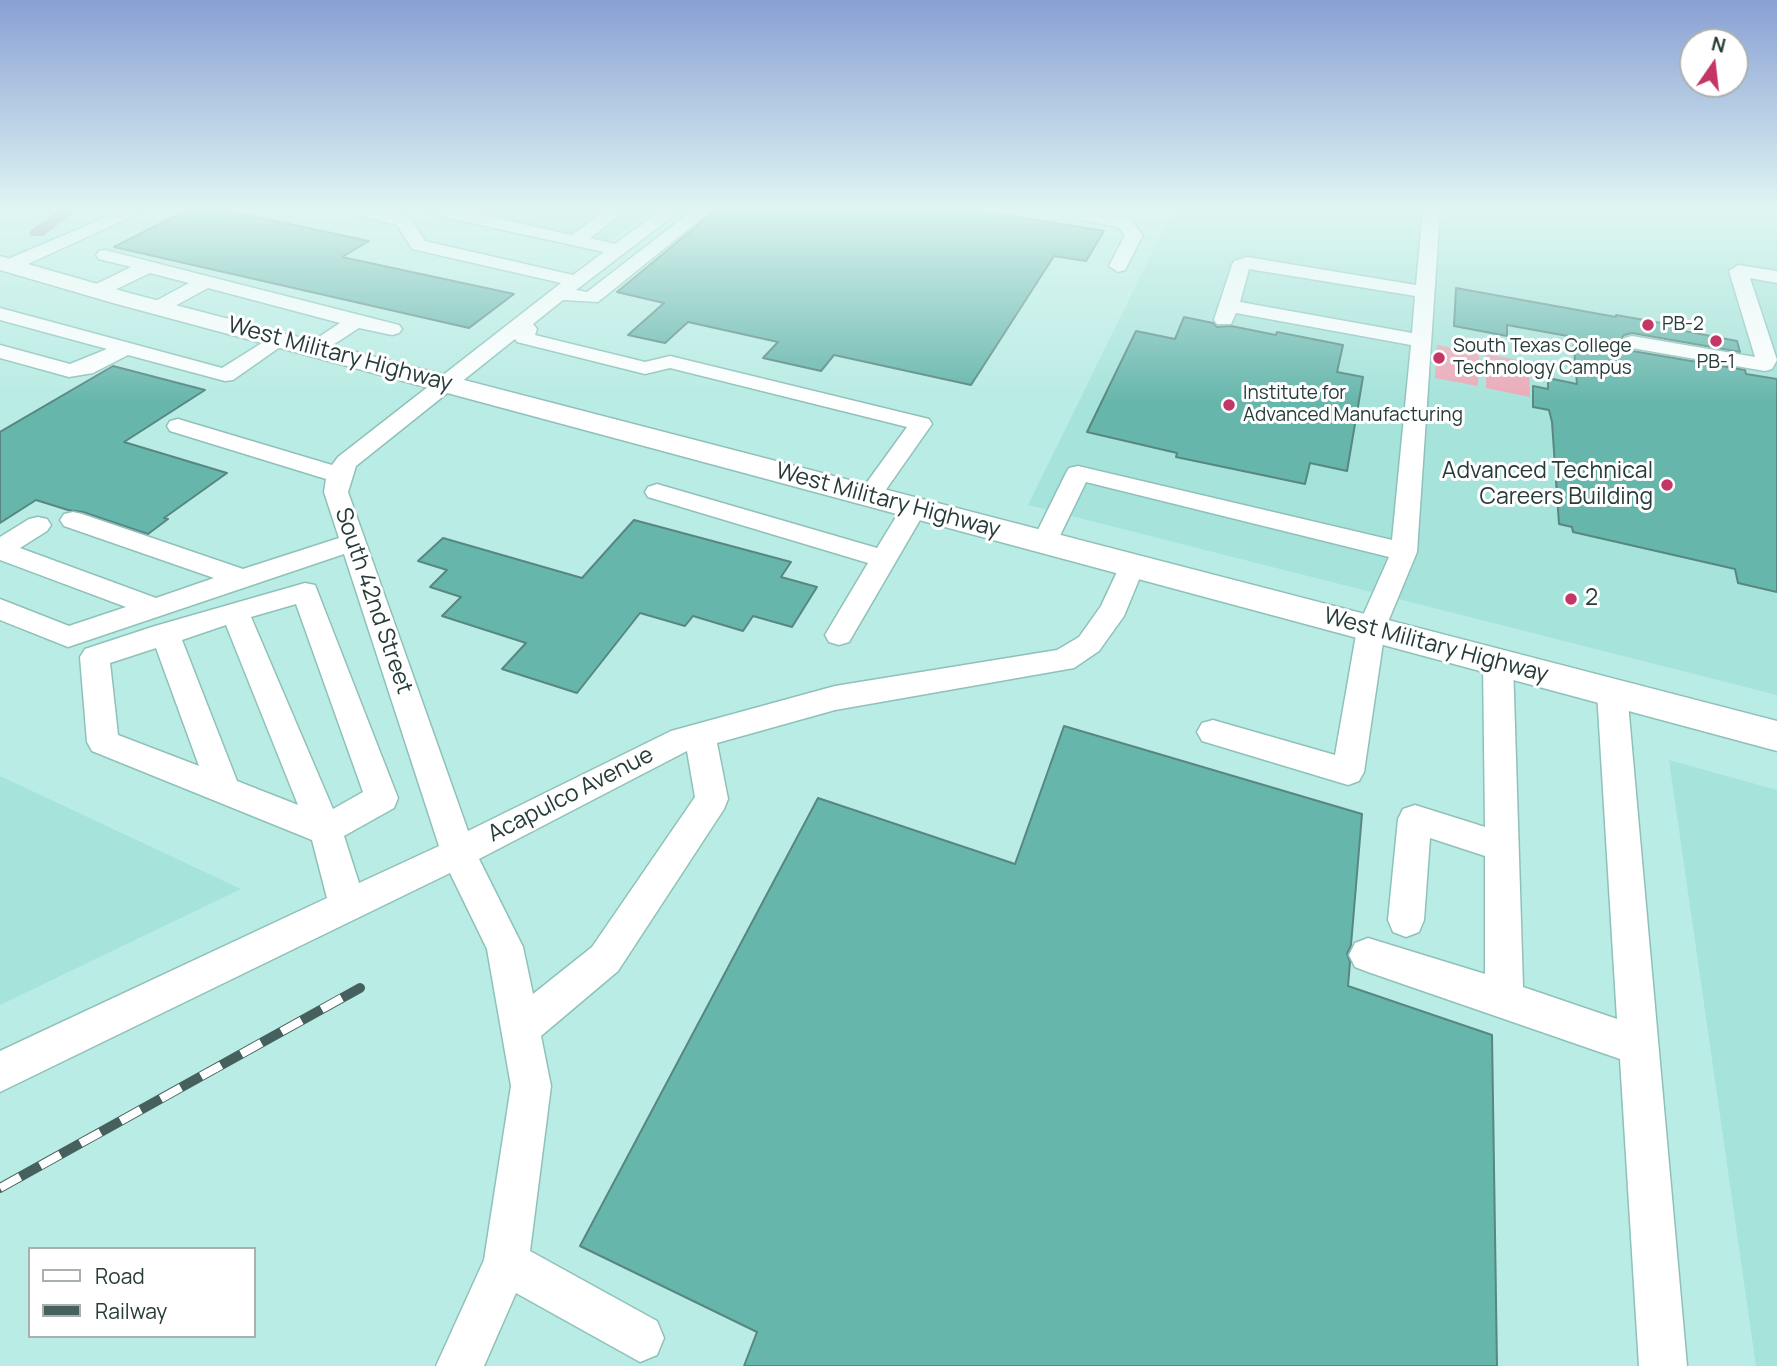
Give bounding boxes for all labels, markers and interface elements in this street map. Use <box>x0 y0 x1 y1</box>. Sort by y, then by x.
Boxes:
north arrow <box>1679 28 1749 98</box>
text: N <box>1709 30 1728 59</box>
street label: West Military Highway <box>225 312 455 398</box>
place label: PB-2 <box>1662 314 1704 336</box>
marker: PB-2 <box>1640 317 1656 333</box>
marker: PB-1 <box>1708 333 1724 349</box>
place label: South Texas College Technology Campus <box>1453 336 1632 380</box>
marker: South Texas College Technology Campus <box>1431 350 1447 366</box>
place label: PB-1 <box>1697 352 1735 374</box>
place label: Institute for Advanced Manufacturing <box>1243 383 1463 427</box>
marker: Institute for Advanced Manufacturing <box>1221 397 1237 413</box>
street label: West Military Highway <box>773 458 1003 544</box>
place label: Advanced Technical Careers Building <box>1442 458 1653 512</box>
marker: Advanced Technical Careers Building <box>1659 477 1675 493</box>
street label: South 42nd Street <box>328 504 418 698</box>
place label: 2 <box>1585 585 1598 613</box>
marker: 2 <box>1563 591 1579 607</box>
street label: West Military Highway <box>1321 603 1551 689</box>
street label: Acapulco Avenue <box>484 741 658 849</box>
legend <box>28 1247 256 1338</box>
text: Road <box>95 1262 145 1290</box>
text: Railway <box>95 1297 167 1325</box>

